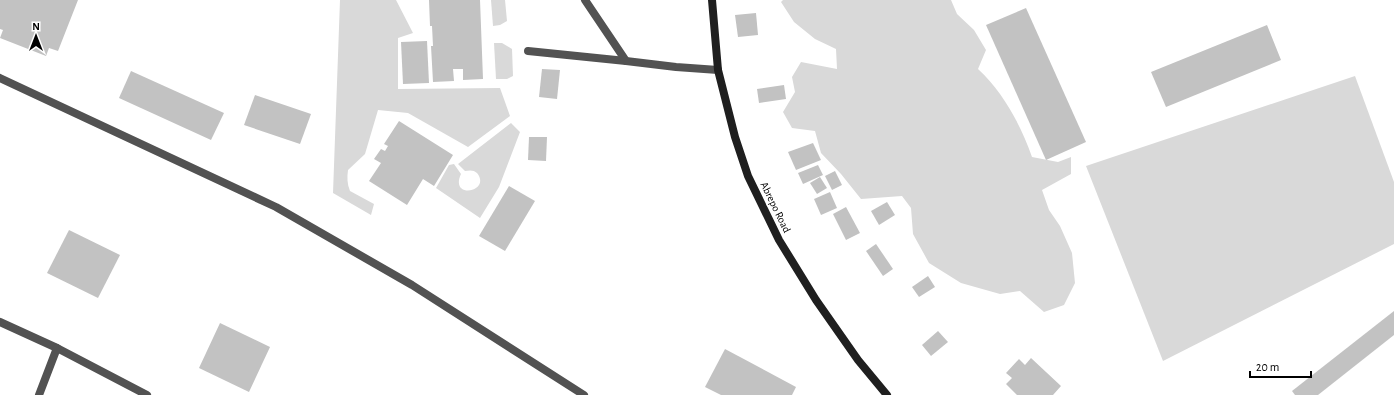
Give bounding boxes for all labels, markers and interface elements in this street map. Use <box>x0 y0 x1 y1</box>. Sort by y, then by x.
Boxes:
north arrow <box>16 16 56 56</box>
text: N <box>32 21 40 32</box>
street label: Abrepo Road <box>759 180 793 235</box>
scale bar <box>1250 353 1311 379</box>
text: 20 m <box>1256 361 1279 373</box>

